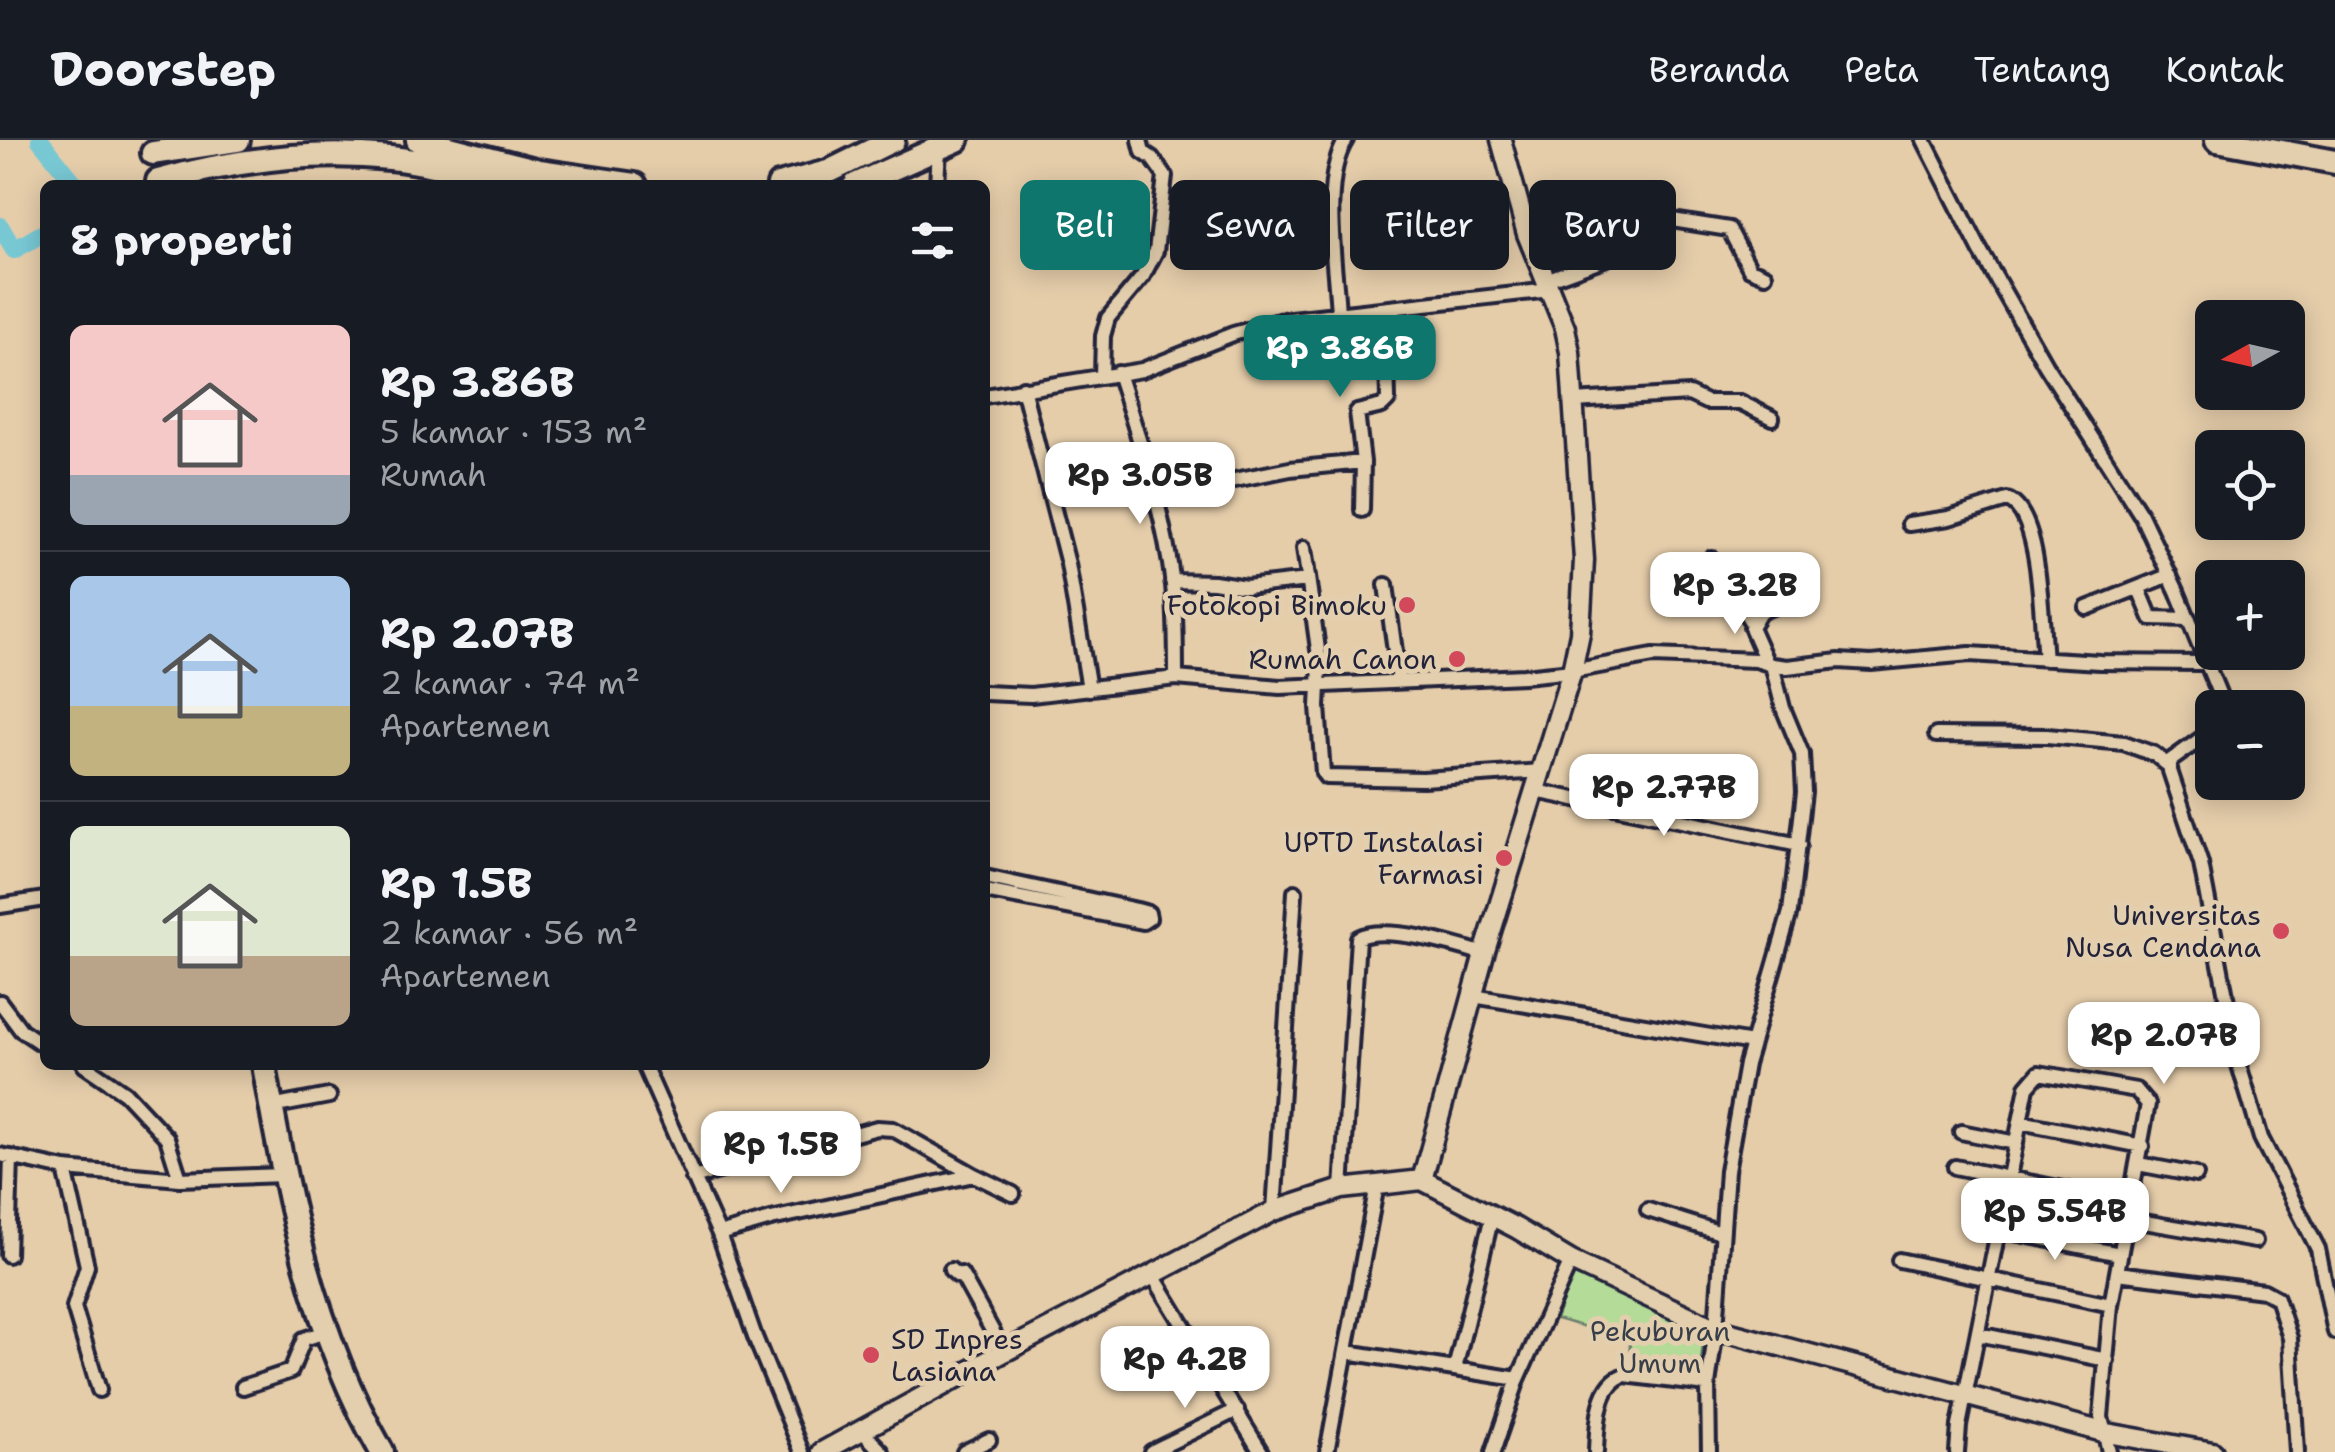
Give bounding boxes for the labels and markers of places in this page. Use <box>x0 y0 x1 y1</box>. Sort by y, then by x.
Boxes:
pin: Rp 3.86B <box>1237 315 1443 400</box>
pin: Rp 3.05B <box>1037 442 1243 527</box>
pin: Rp 3.2B <box>1643 552 1827 637</box>
place label: Fotokopi Bimoku <box>1167 586 1387 624</box>
marker: Fotokopi Bimoku <box>1396 594 1418 616</box>
place label: Rumah Canon <box>1248 640 1437 678</box>
marker: Rumah Canon <box>1446 648 1468 670</box>
pin: Rp 2.77B <box>1561 754 1767 839</box>
place label: UPTD Instalasi Farmasi <box>1284 823 1484 893</box>
marker: UPTD Instalasi Farmasi <box>1493 847 1515 869</box>
place label: Universitas Nusa Cendana <box>2065 896 2261 966</box>
marker: Universitas Nusa Cendana <box>2270 920 2292 942</box>
pin: Rp 2.07B <box>2061 1002 2267 1087</box>
pin: Rp 1.5B <box>689 1111 873 1196</box>
pin: Rp 5.54B <box>1952 1178 2158 1263</box>
place label: SD Inpres Lasiana <box>891 1320 1023 1390</box>
pin: Rp 4.2B <box>1093 1326 1277 1411</box>
marker: SD Inpres Lasiana <box>860 1344 882 1366</box>

